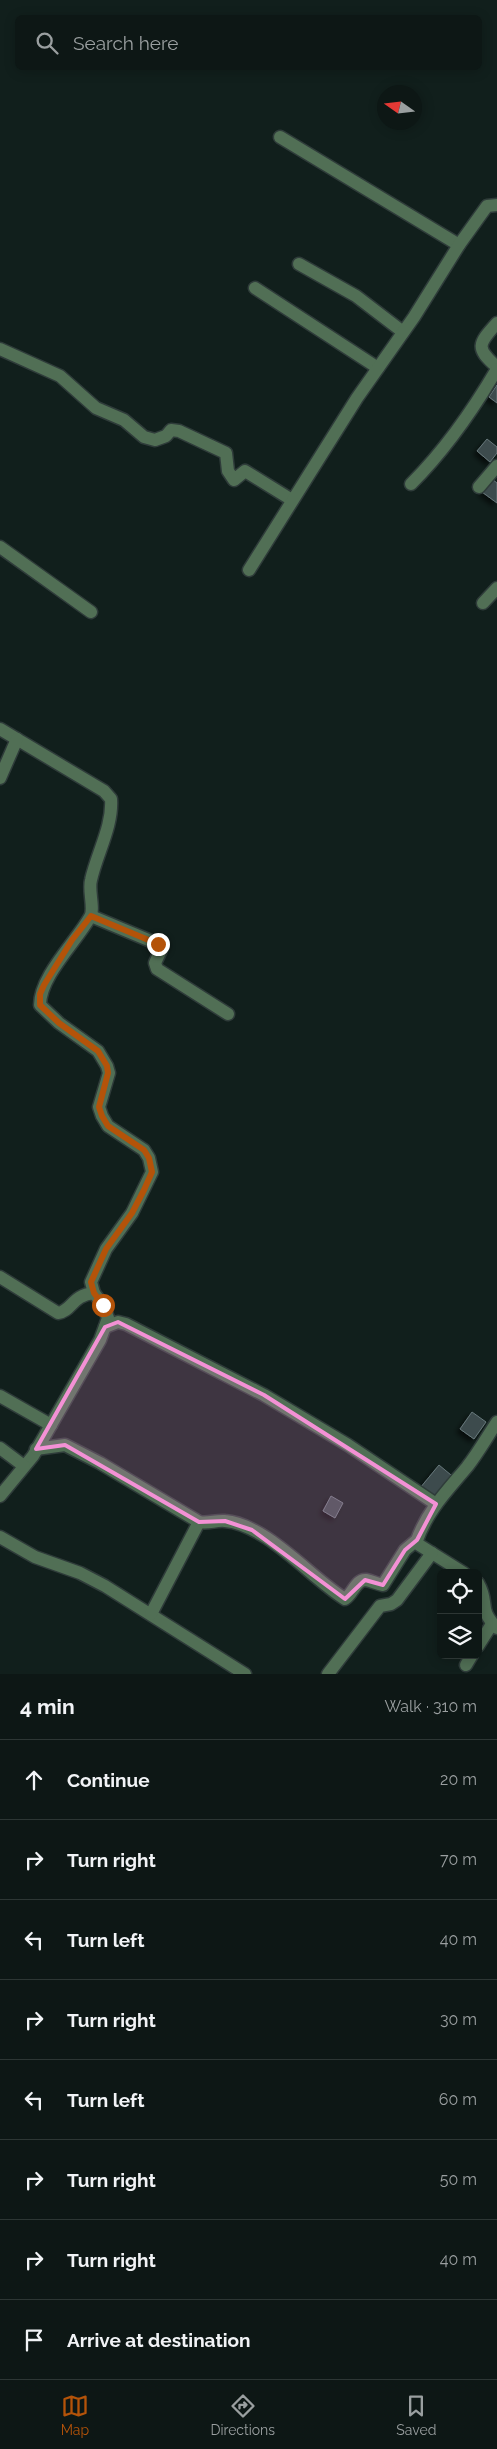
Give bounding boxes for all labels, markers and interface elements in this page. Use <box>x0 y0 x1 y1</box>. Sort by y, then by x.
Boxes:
search box <box>15 15 482 70</box>
icon: search <box>33 29 61 57</box>
text: Search here <box>73 32 179 54</box>
north arrow <box>377 85 422 130</box>
route end <box>147 933 170 956</box>
route start <box>92 1294 115 1317</box>
map controls <box>437 1569 482 1659</box>
button: locate <box>437 1569 482 1614</box>
button: layers <box>437 1614 482 1659</box>
text: 4 min <box>20 1694 75 1719</box>
text: Walk · 310 m <box>384 1697 477 1716</box>
icon: ahead <box>20 1766 48 1794</box>
text: Continue <box>67 1769 150 1791</box>
text: 20 m <box>440 1770 477 1789</box>
icon: right <box>20 1846 48 1874</box>
text: Turn right <box>67 1849 156 1871</box>
text: 70 m <box>440 1850 477 1869</box>
icon: left <box>20 1926 48 1954</box>
text: Turn left <box>67 1929 144 1951</box>
text: 40 m <box>440 1930 477 1949</box>
icon: right <box>20 2006 48 2034</box>
text: Turn right <box>67 2009 156 2031</box>
text: 30 m <box>440 2010 477 2029</box>
icon: left <box>20 2086 48 2114</box>
text: Turn left <box>67 2089 144 2111</box>
text: 60 m <box>439 2090 477 2109</box>
icon: right <box>20 2166 48 2194</box>
text: Turn right <box>67 2169 156 2191</box>
text: 50 m <box>440 2170 477 2189</box>
icon: right <box>20 2246 48 2274</box>
text: Turn right <box>67 2249 156 2271</box>
text: 40 m <box>440 2250 477 2269</box>
icon: arrive <box>20 2326 48 2354</box>
text: Arrive at destination <box>67 2329 251 2351</box>
tab: Map <box>61 2392 89 2438</box>
tab: Directions <box>210 2392 275 2438</box>
tab: Saved <box>396 2392 436 2438</box>

